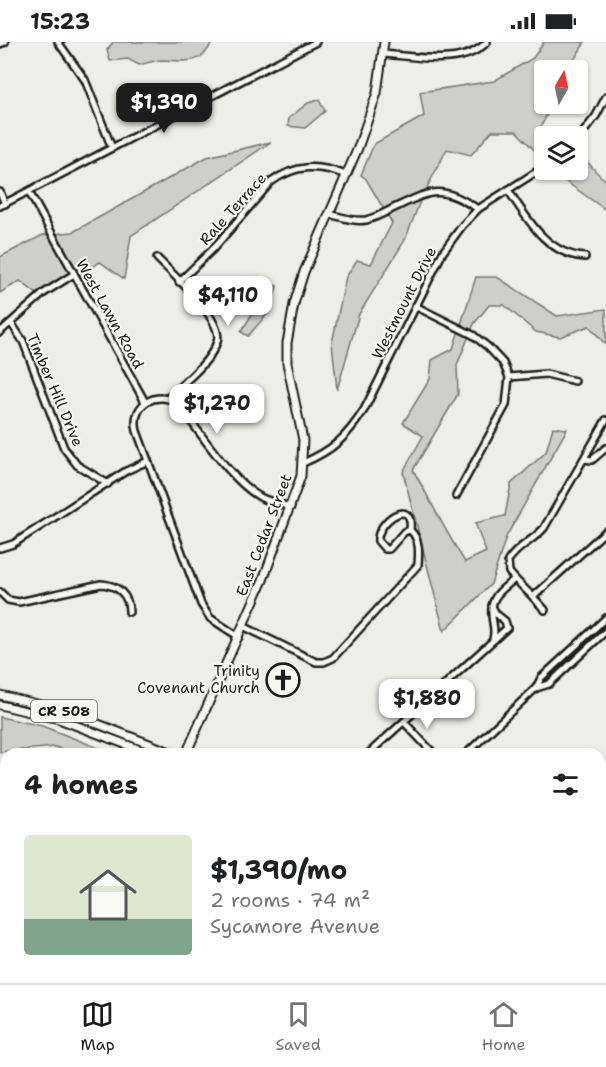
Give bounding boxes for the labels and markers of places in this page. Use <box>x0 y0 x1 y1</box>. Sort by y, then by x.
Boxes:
pin: $1,390 <box>115 83 213 134</box>
pin: $4,110 <box>179 276 277 327</box>
pin: $1,270 <box>168 384 266 435</box>
place label: Trinity Covenant Church <box>137 661 260 698</box>
church icon: Trinity Covenant Church <box>265 662 301 698</box>
pin: $1,880 <box>378 679 476 730</box>

